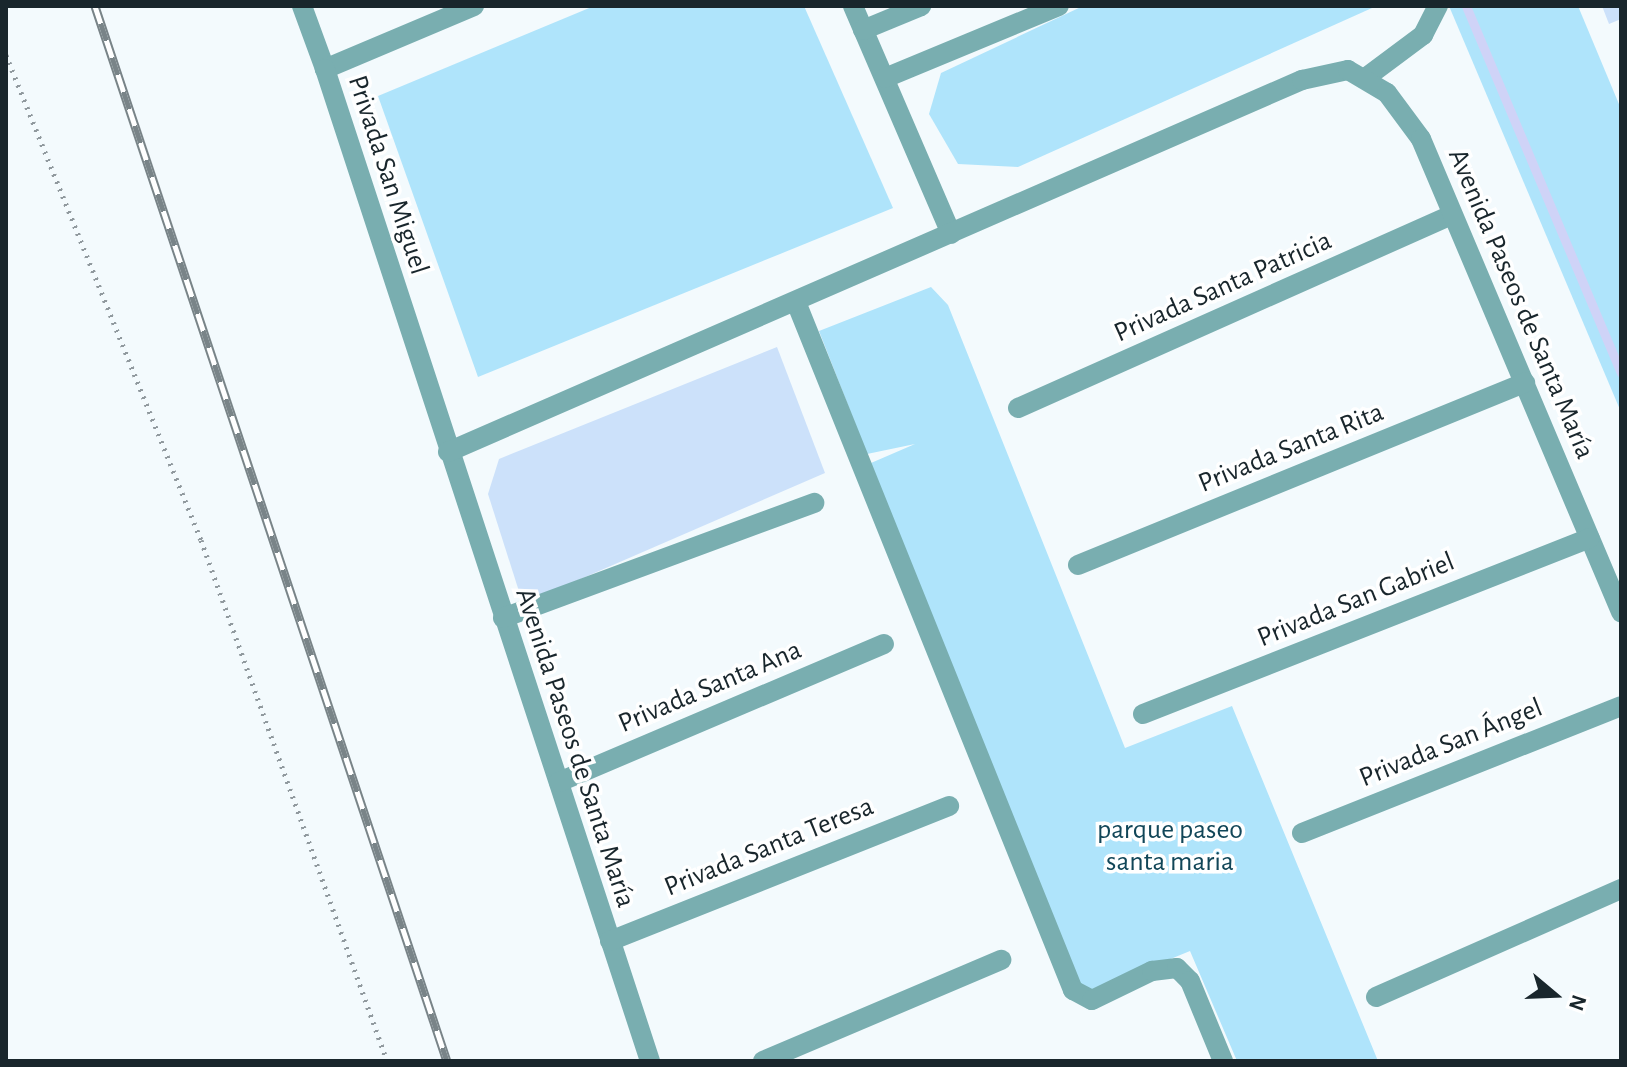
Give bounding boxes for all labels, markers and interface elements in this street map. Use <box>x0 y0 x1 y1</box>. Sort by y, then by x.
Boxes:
street label: Privada San Miguel <box>340 71 436 279</box>
street label: Avenida Paseos de Santa María <box>1440 144 1602 464</box>
street label: Privada Santa Patricia <box>1109 224 1337 350</box>
street label: Privada Santa Rita <box>1193 396 1389 500</box>
street label: Privada San Gabriel <box>1252 545 1460 655</box>
street label: Avenida Paseos de Santa María <box>507 584 643 912</box>
street label: Privada Santa Ana <box>613 633 807 741</box>
street label: Privada San Ángel <box>1355 691 1547 795</box>
street label: Privada Santa Teresa <box>660 790 878 904</box>
park label: parque paseo santa maria <box>1097 813 1243 879</box>
north arrow <box>1515 955 1595 1035</box>
text: N <box>1565 992 1591 1014</box>

